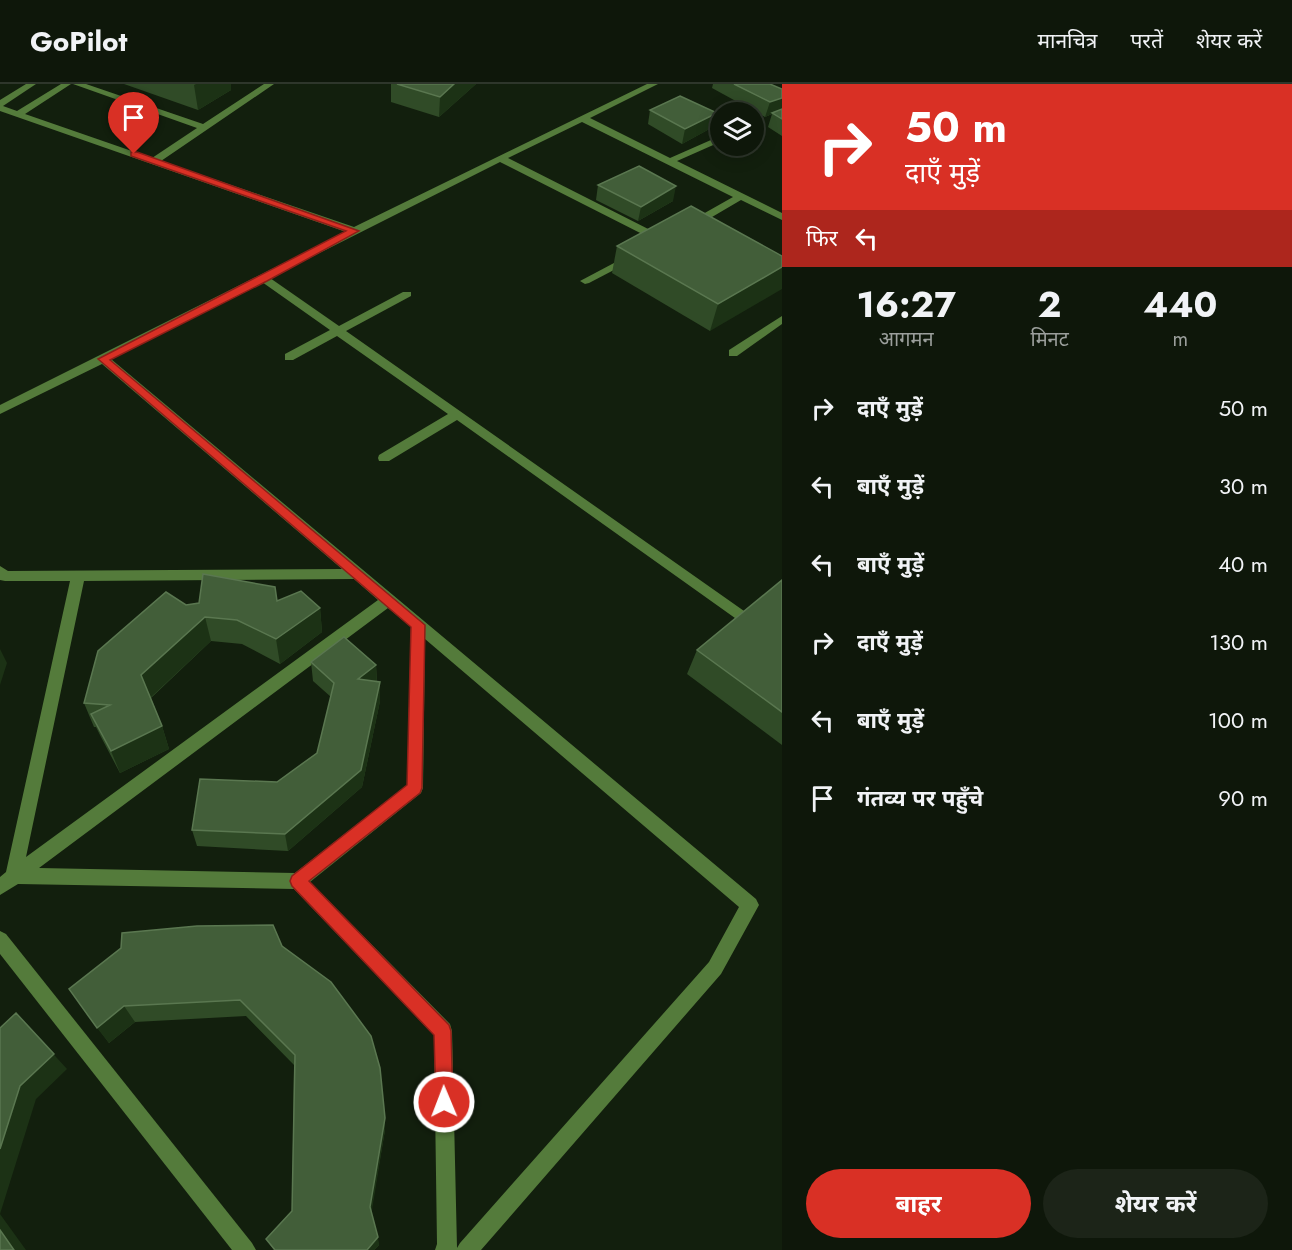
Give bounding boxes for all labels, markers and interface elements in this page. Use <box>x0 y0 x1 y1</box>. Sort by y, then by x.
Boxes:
text: GoPilot <box>30 21 127 62</box>
text: मानचित्र <box>1037 26 1097 56</box>
text: परतें <box>1130 26 1163 56</box>
text: शेयर करें <box>1196 26 1262 56</box>
pin <box>108 92 159 154</box>
text: 50 m <box>905 97 1007 158</box>
icon: arrive <box>117 101 150 134</box>
map controls <box>710 102 764 156</box>
button: layers <box>710 102 764 156</box>
icon: right <box>806 108 884 186</box>
text: दाएँ मुड़ें <box>905 153 980 192</box>
text: फिर <box>806 222 838 254</box>
icon: left <box>850 222 883 255</box>
text: 16:27 <box>857 278 956 330</box>
text: 2 <box>1038 278 1061 330</box>
text: 440 <box>1143 278 1217 330</box>
text: आगमन <box>879 325 934 354</box>
text: मिनट <box>1030 325 1069 354</box>
text: m <box>1173 325 1188 354</box>
icon: right <box>806 392 839 425</box>
text: दाएँ मुड़ें <box>857 392 923 424</box>
text: 50 m <box>1219 392 1268 424</box>
icon: left <box>806 470 839 503</box>
text: बाएँ मुड़ें <box>857 470 924 502</box>
text: 30 m <box>1219 470 1268 502</box>
icon: left <box>806 548 839 581</box>
text: बाएँ मुड़ें <box>857 548 924 580</box>
text: 40 m <box>1218 548 1268 580</box>
icon: right <box>806 626 839 659</box>
text: दाएँ मुड़ें <box>857 626 923 658</box>
text: 130 m <box>1209 626 1268 658</box>
icon: left <box>806 704 839 737</box>
text: बाएँ मुड़ें <box>857 704 924 736</box>
text: 100 m <box>1208 704 1268 736</box>
icon: arrive <box>806 782 839 815</box>
text: गंतव्य पर पहुँचे <box>857 782 983 814</box>
text: 90 m <box>1218 782 1268 814</box>
position arrow <box>412 1070 476 1134</box>
button: बाहर <box>806 1169 1031 1238</box>
button: शेयर करें <box>1043 1169 1268 1238</box>

